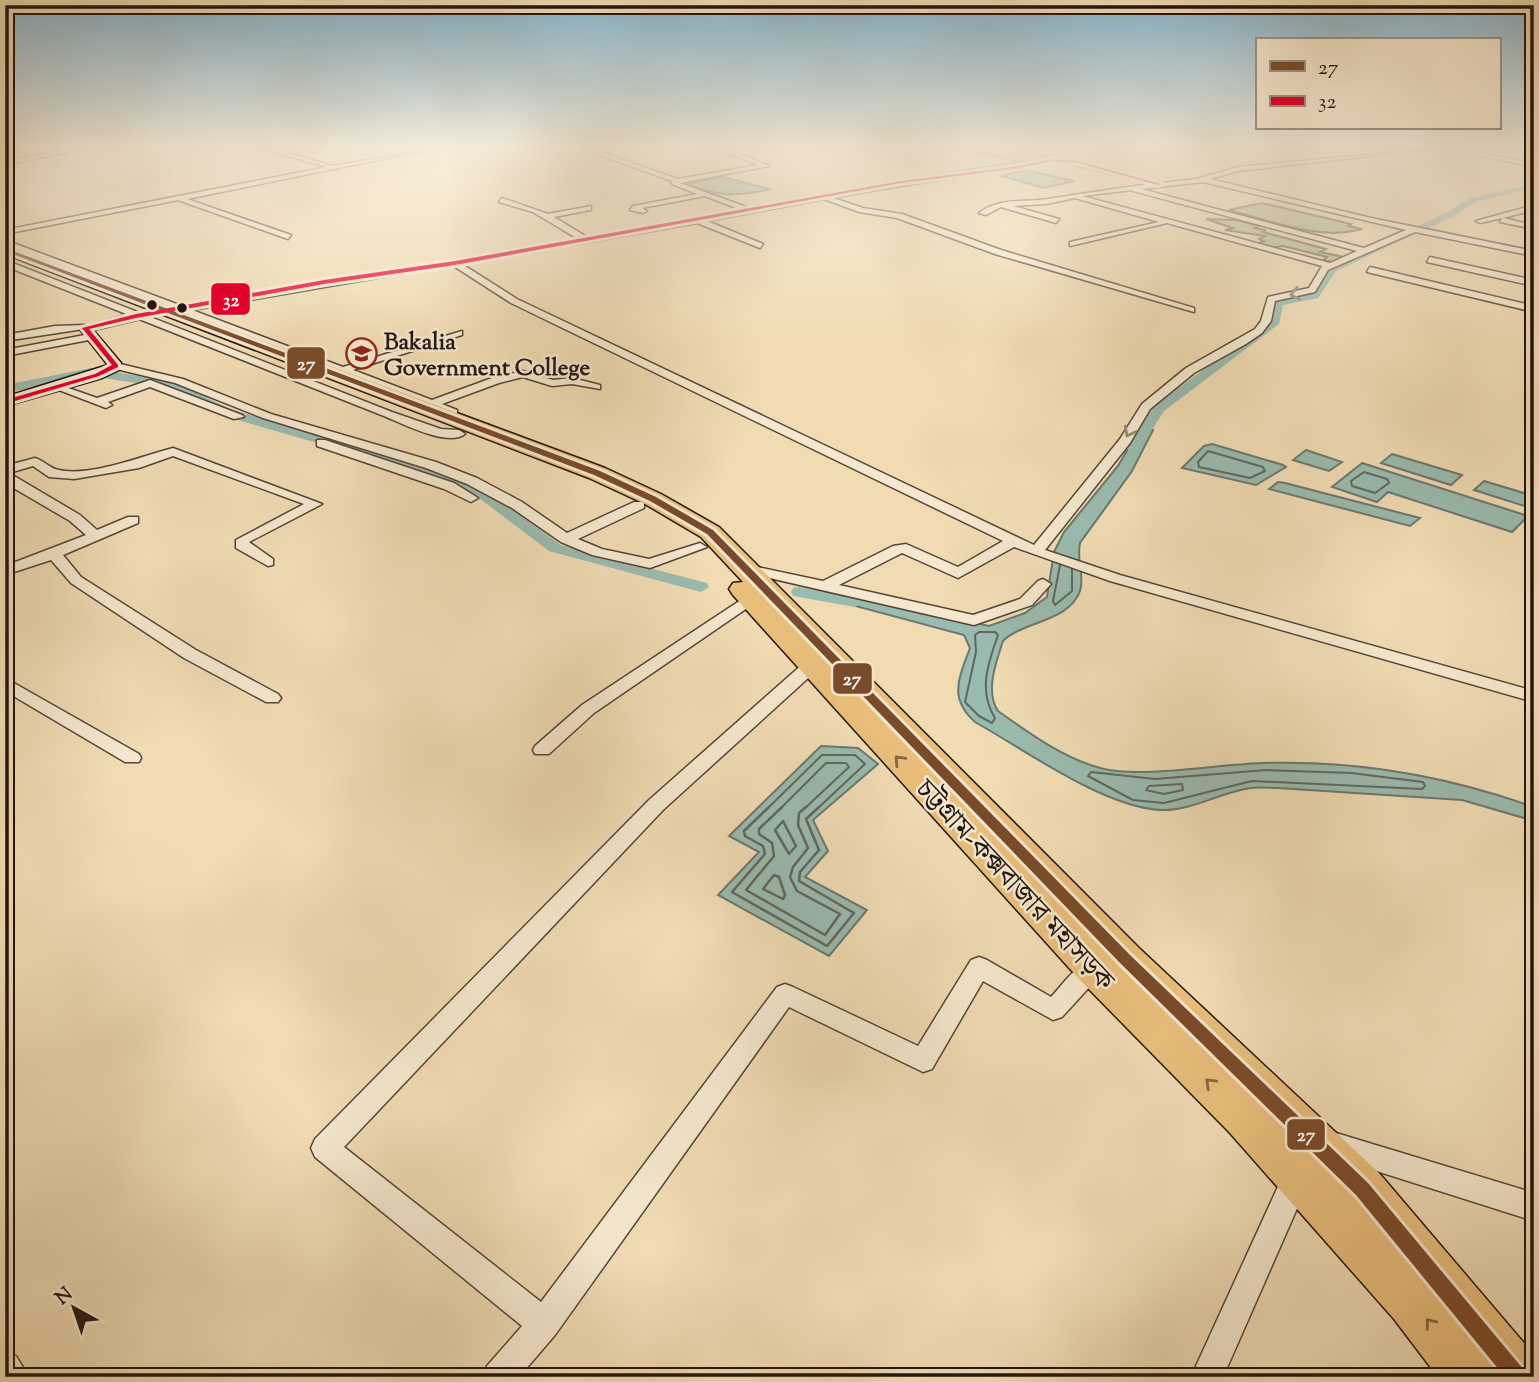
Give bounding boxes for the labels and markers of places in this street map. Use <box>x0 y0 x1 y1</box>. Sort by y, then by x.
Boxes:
unlabelled marker <box>145 298 159 312</box>
unlabelled marker <box>175 301 189 315</box>
place label: Bakalia Government College <box>384 327 590 386</box>
school or university icon: Bakalia Government College <box>344 337 378 371</box>

